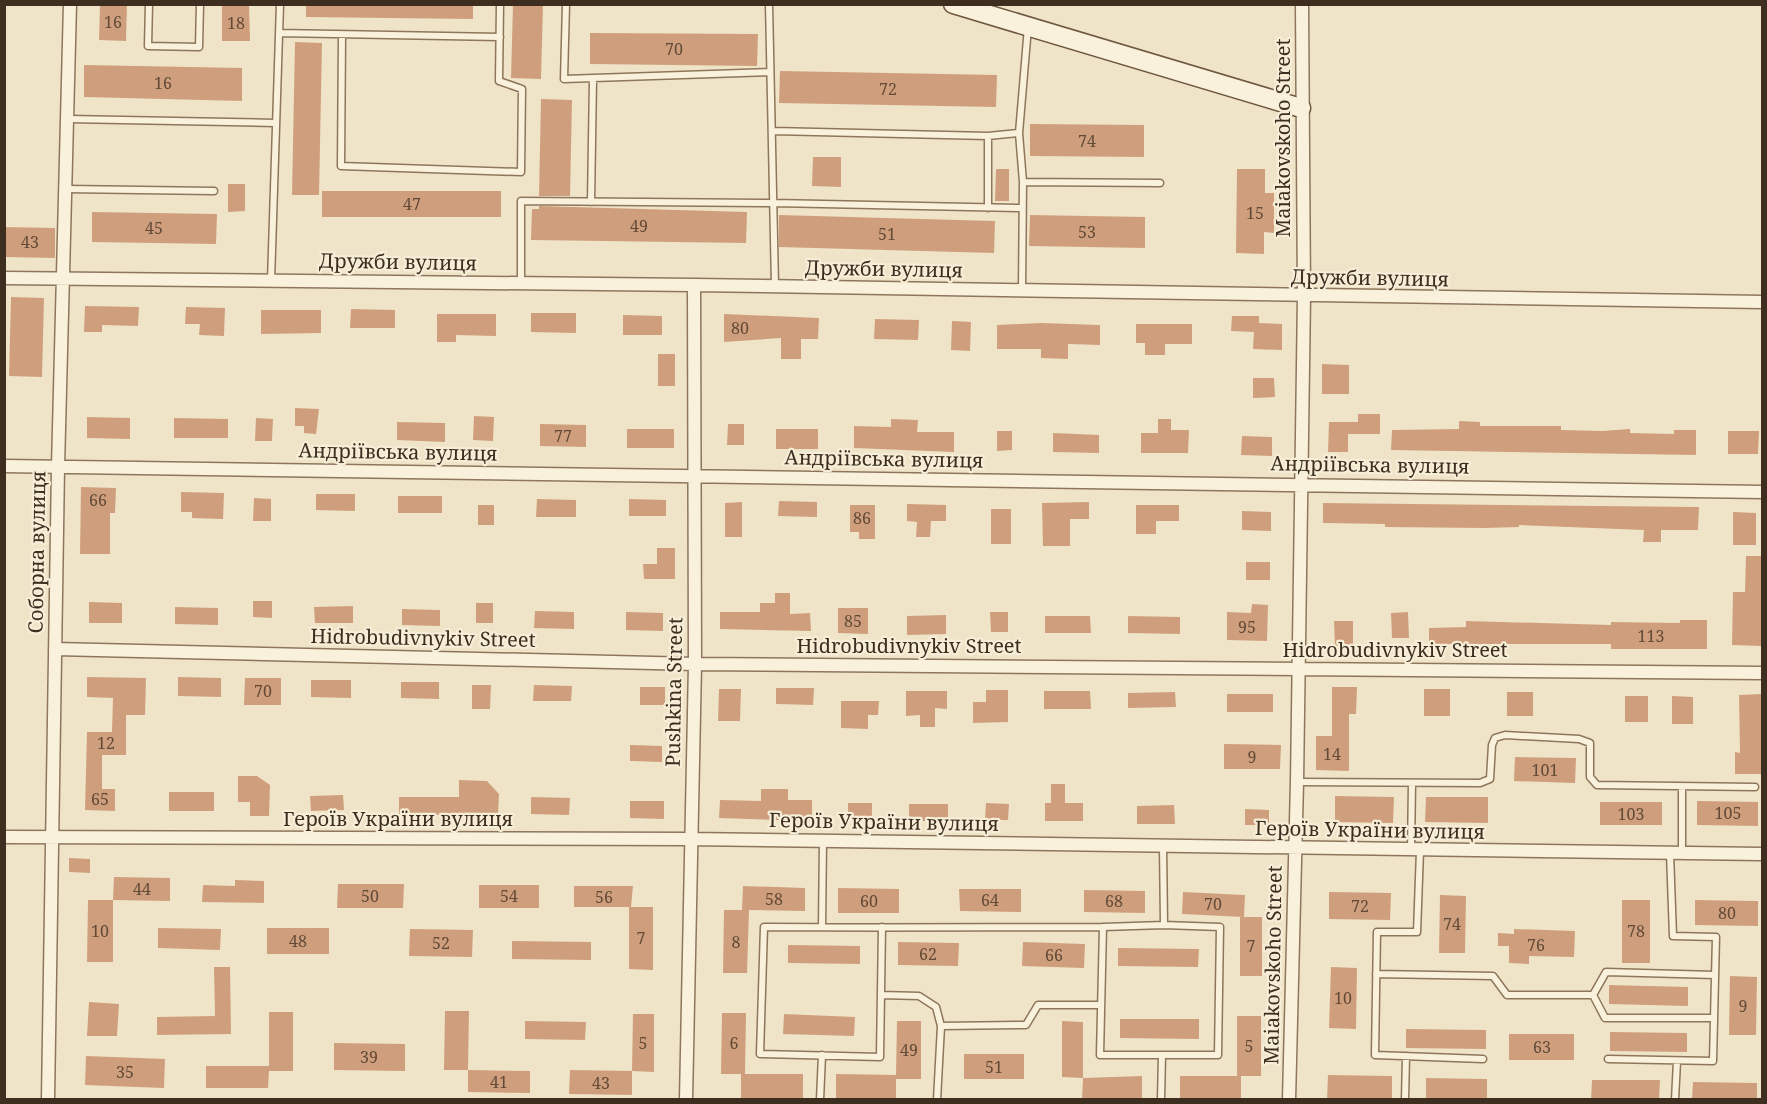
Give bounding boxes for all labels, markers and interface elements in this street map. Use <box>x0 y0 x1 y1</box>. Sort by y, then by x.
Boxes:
house number: 16 <box>104 11 122 33</box>
house number: 18 <box>227 12 245 34</box>
house number: 70 <box>665 38 683 60</box>
street label: Maiakovskoho Street <box>1269 38 1296 238</box>
house number: 16 <box>154 72 172 94</box>
house number: 72 <box>879 78 897 100</box>
house number: 74 <box>1078 130 1096 152</box>
house number: 47 <box>403 193 421 215</box>
house number: 15 <box>1246 202 1264 224</box>
house number: 49 <box>630 215 648 237</box>
house number: 45 <box>145 217 163 239</box>
house number: 53 <box>1078 221 1096 243</box>
house number: 51 <box>878 223 896 245</box>
house number: 43 <box>21 231 39 253</box>
street label: Дружби вулиця <box>319 247 477 276</box>
street label: Дружби вулиця <box>805 254 963 283</box>
street label: Дружби вулиця <box>1291 263 1449 292</box>
house number: 80 <box>731 317 749 339</box>
house number: 77 <box>554 425 572 447</box>
street label: Андріївська вулиця <box>298 436 498 467</box>
street label: Андріївська вулиця <box>784 443 984 474</box>
street label: Андріївська вулиця <box>1270 449 1470 480</box>
street label: Соборна вулиця <box>22 470 51 634</box>
house number: 66 <box>89 489 107 511</box>
house number: 86 <box>853 507 871 529</box>
house number: 85 <box>844 610 862 632</box>
house number: 95 <box>1238 616 1256 638</box>
street label: Pushkina Street <box>659 617 688 767</box>
street label: Hidrobudivnykiv Street <box>310 622 536 653</box>
house number: 113 <box>1638 625 1664 647</box>
street label: Hidrobudivnykiv Street <box>796 632 1022 659</box>
street label: Hidrobudivnykiv Street <box>1282 636 1508 663</box>
house number: 70 <box>254 680 272 702</box>
house number: 12 <box>97 732 115 754</box>
house number: 14 <box>1323 743 1341 765</box>
house number: 9 <box>1248 746 1256 768</box>
house number: 101 <box>1532 759 1558 781</box>
house number: 65 <box>91 788 109 810</box>
house number: 105 <box>1715 802 1741 824</box>
house number: 103 <box>1618 803 1644 825</box>
street label: Героїв України вулиця <box>283 805 513 832</box>
street label: Героїв України вулиця <box>769 806 999 837</box>
street label: Героїв України вулиця <box>1255 814 1485 845</box>
street label: Maiakovskoho Street <box>1257 865 1288 1065</box>
house number: 44 <box>133 878 151 900</box>
house number: 50 <box>361 885 379 907</box>
house number: 54 <box>500 885 518 907</box>
house number: 56 <box>595 886 613 908</box>
house number: 58 <box>765 888 783 910</box>
house number: 64 <box>981 889 999 911</box>
house number: 60 <box>860 890 878 912</box>
house number: 68 <box>1105 890 1123 912</box>
house number: 70 <box>1204 893 1222 915</box>
house number: 72 <box>1351 895 1369 917</box>
house number: 80 <box>1718 902 1736 924</box>
house number: 74 <box>1443 913 1461 935</box>
house number: 10 <box>91 920 109 942</box>
house number: 78 <box>1627 920 1645 942</box>
house number: 7 <box>637 927 646 949</box>
house number: 48 <box>289 930 307 952</box>
house number: 8 <box>732 931 741 953</box>
house number: 52 <box>432 932 450 954</box>
house number: 76 <box>1527 934 1545 956</box>
house number: 7 <box>1247 935 1256 957</box>
house number: 62 <box>919 943 937 965</box>
house number: 66 <box>1045 944 1063 966</box>
house number: 10 <box>1334 987 1352 1009</box>
house number: 9 <box>1739 995 1747 1017</box>
house number: 5 <box>639 1032 647 1054</box>
house number: 6 <box>730 1032 739 1054</box>
house number: 5 <box>1245 1035 1253 1057</box>
house number: 63 <box>1533 1036 1551 1058</box>
house number: 49 <box>900 1039 918 1061</box>
house number: 39 <box>360 1046 378 1068</box>
house number: 51 <box>985 1056 1003 1078</box>
house number: 35 <box>116 1061 134 1083</box>
house number: 41 <box>490 1071 508 1093</box>
house number: 43 <box>592 1072 610 1094</box>

